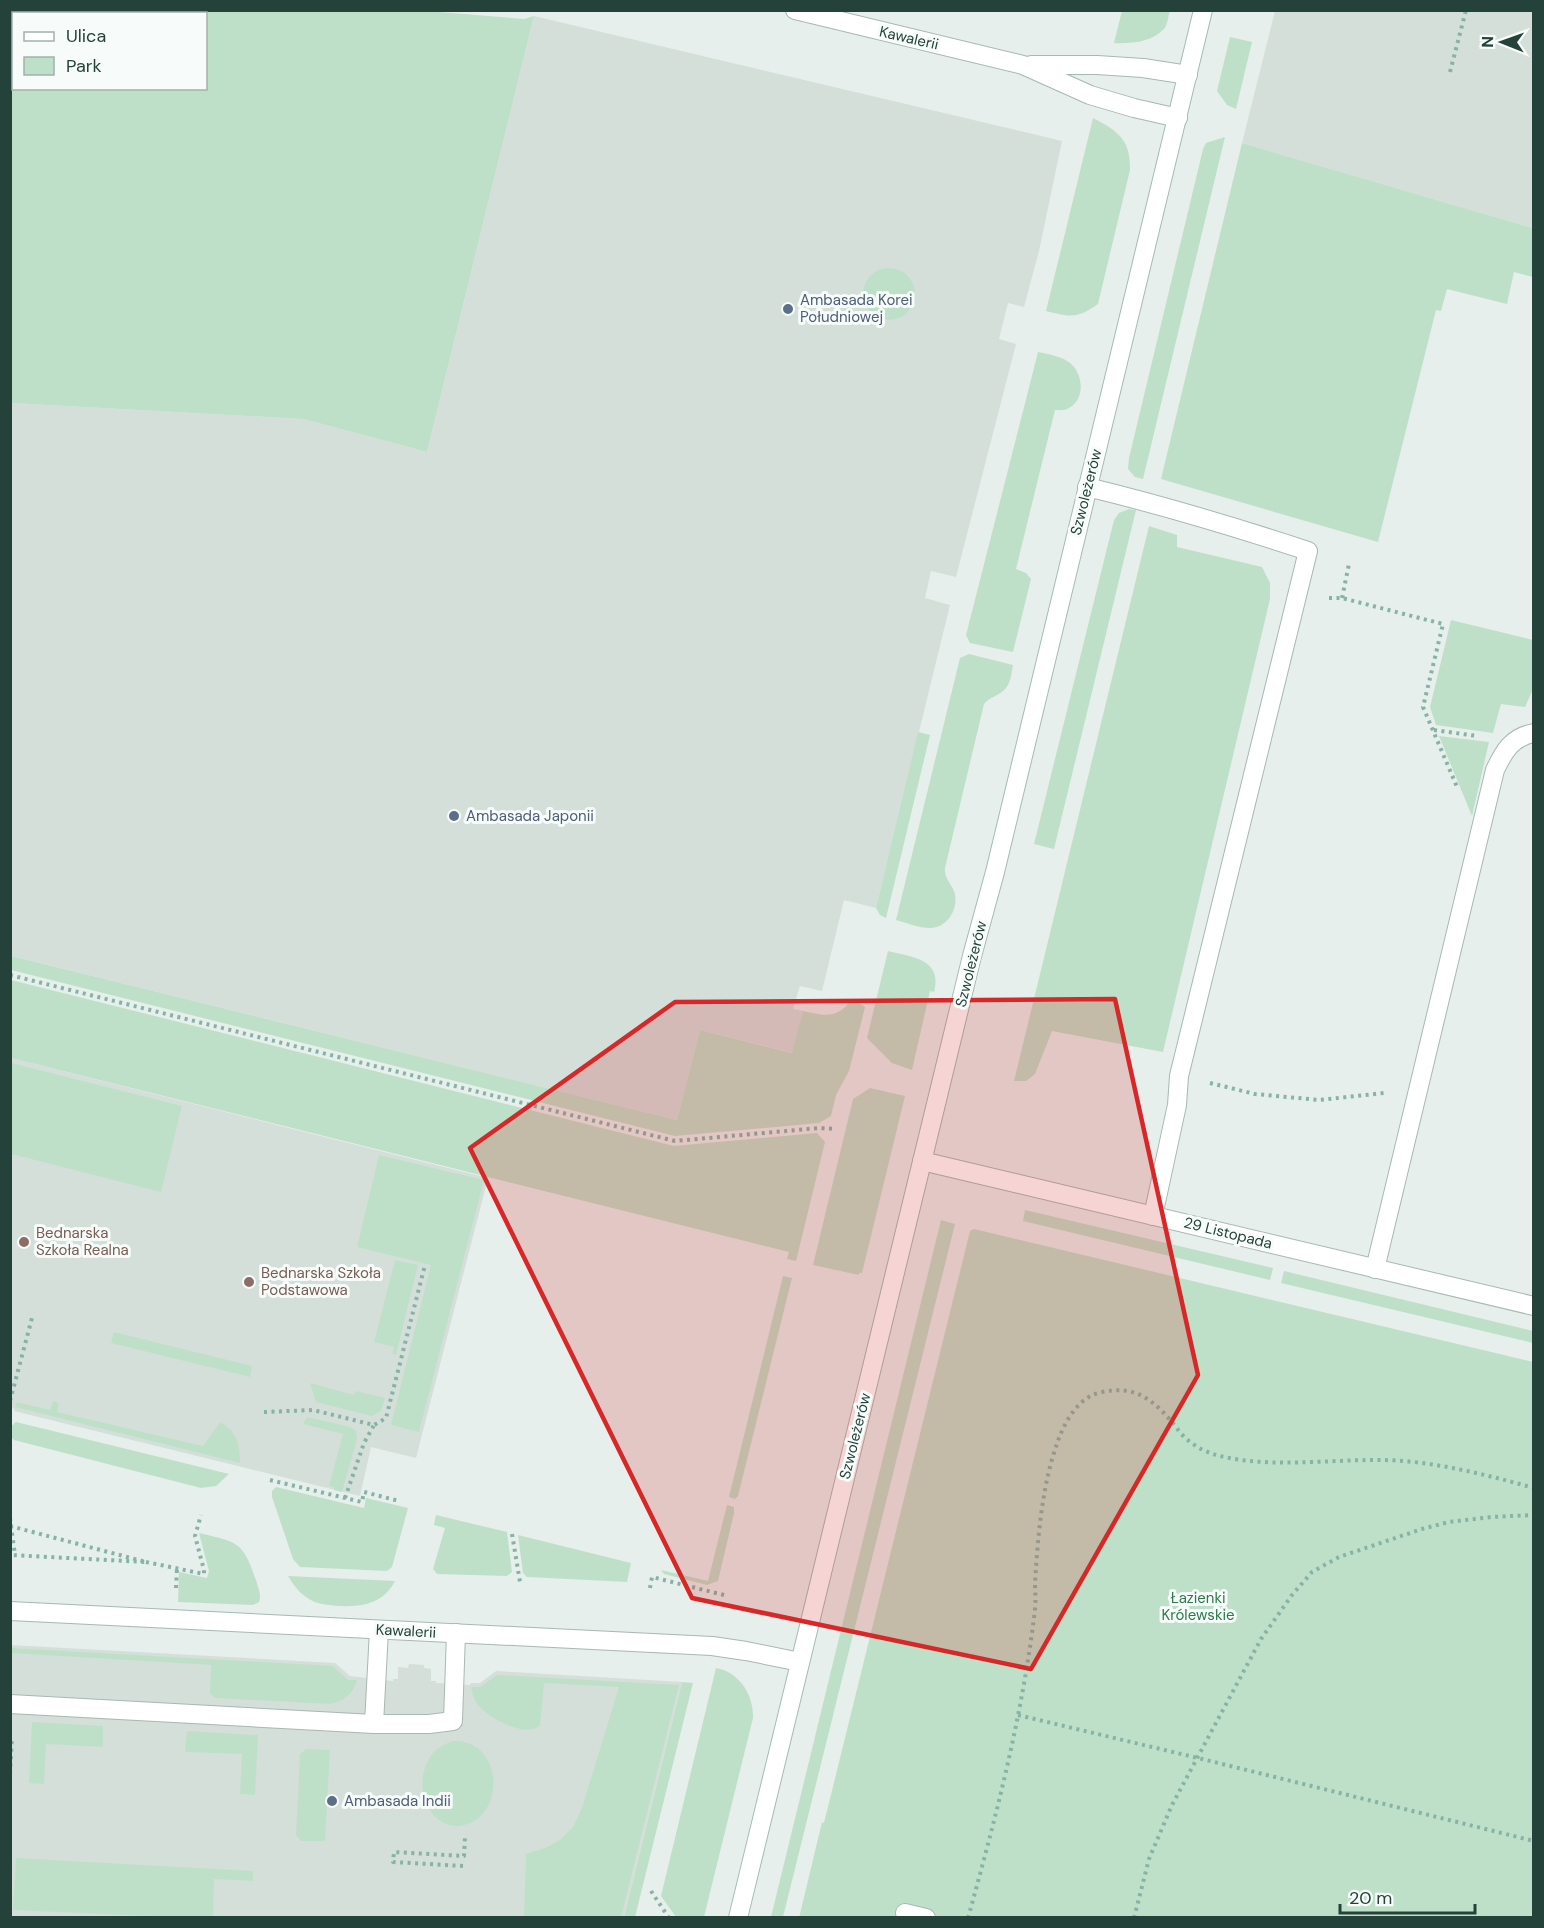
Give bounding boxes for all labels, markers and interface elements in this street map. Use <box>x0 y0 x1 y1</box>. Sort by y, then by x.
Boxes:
legend <box>12 12 207 90</box>
north arrow <box>1472 12 1532 72</box>
street label: Kawalerii <box>877 21 941 55</box>
text: Ulica <box>66 24 106 48</box>
text: N <box>1477 36 1498 48</box>
text: Park <box>66 54 102 78</box>
place label: Ambasada Korei Południowej <box>800 290 913 327</box>
marker: Ambasada Korei Południowej <box>781 302 795 316</box>
street label: Szwoleżerów <box>1066 446 1107 537</box>
place label: Ambasada Japonii <box>466 806 594 826</box>
marker: Ambasada Japonii <box>447 809 461 823</box>
street label: Szwoleżerów <box>951 918 992 1009</box>
street label: 29 Listopada <box>1182 1212 1274 1254</box>
place label: Bednarska Szkoła Realna <box>36 1223 129 1260</box>
marker: Bednarska Szkoła Realna <box>17 1235 31 1249</box>
place label: Bednarska Szkoła Podstawowa <box>261 1263 381 1300</box>
marker: Bednarska Szkoła Podstawowa <box>242 1275 256 1289</box>
street label: Szwoleżerów <box>835 1390 876 1481</box>
park label: Łazienki Królewskie <box>1161 1588 1235 1625</box>
street label: Kawalerii <box>375 1619 437 1643</box>
place label: Ambasada Indii <box>344 1791 451 1811</box>
marker: Ambasada Indii <box>325 1794 339 1808</box>
scale bar <box>1340 1877 1475 1915</box>
text: 20 m <box>1349 1886 1392 1910</box>

